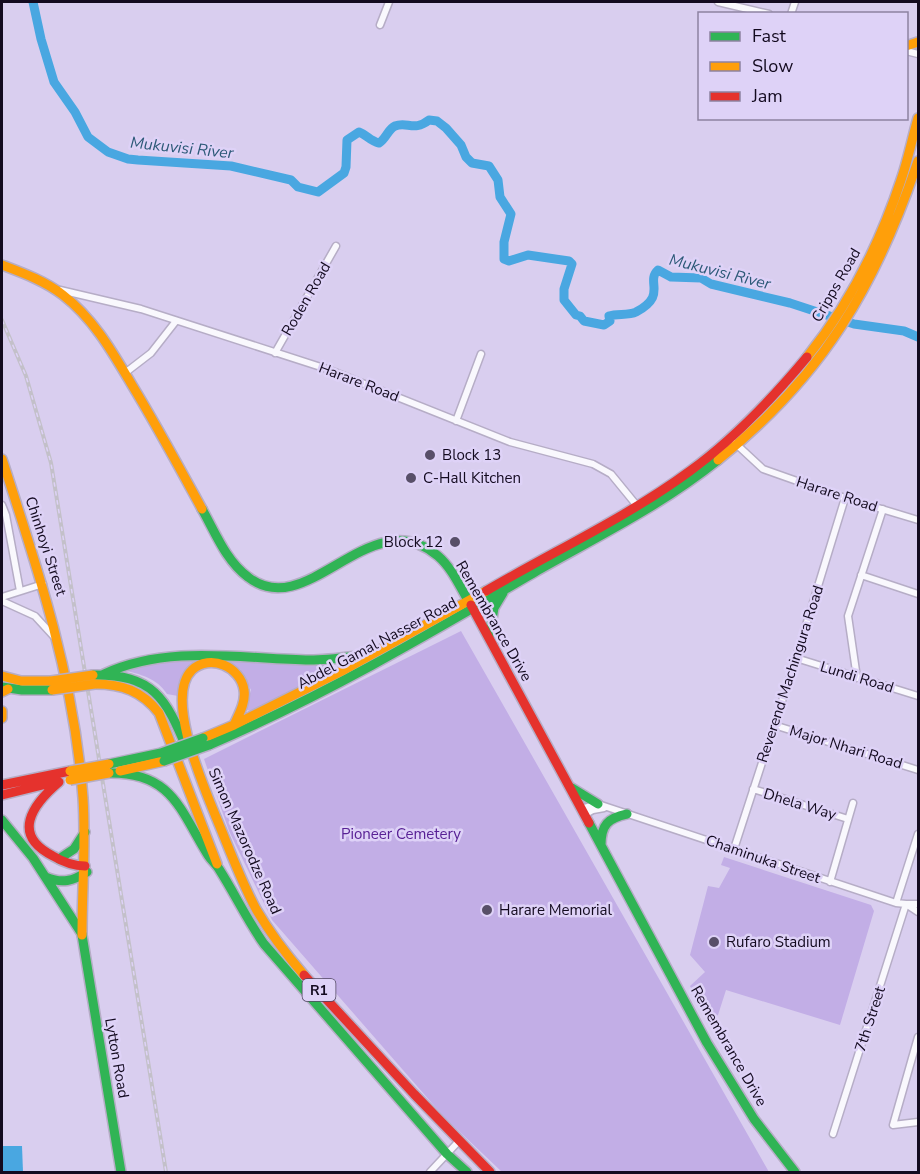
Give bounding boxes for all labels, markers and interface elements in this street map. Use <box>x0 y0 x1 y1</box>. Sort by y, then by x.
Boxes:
legend <box>698 12 908 120</box>
text: Fast <box>752 24 787 48</box>
text: Slow <box>752 54 793 78</box>
text: Jam <box>751 84 783 108</box>
water label: Mukuvisi River <box>129 132 236 164</box>
street label: Cripps Road <box>807 244 865 326</box>
water label: Mukuvisi River <box>667 249 774 296</box>
street label: Roden Road <box>277 258 335 340</box>
street label: Harare Road <box>316 358 402 406</box>
place label: Block 13 <box>442 445 501 465</box>
marker: Block 13 <box>423 448 437 462</box>
place label: C-Hall Kitchen <box>423 468 521 488</box>
marker: C-Hall Kitchen <box>404 471 418 485</box>
street label: Harare Road <box>794 471 880 517</box>
street label: Chinhoyi Street <box>21 494 72 599</box>
place label: Block 12 <box>384 532 443 552</box>
marker: Block 12 <box>448 535 462 549</box>
street label: Remembrance Drive <box>451 557 537 685</box>
street label: Reverend Machingura Road <box>752 583 828 765</box>
street label: Abdel Gamal Nasser Road <box>294 592 460 694</box>
street label: Lundi Road <box>818 656 896 698</box>
street label: Major Nhari Road <box>787 720 905 774</box>
street label: Simon Mazorodze Road <box>204 765 286 917</box>
street label: Dhela Way <box>761 783 839 825</box>
park label: Pioneer Cemetery <box>341 824 461 844</box>
street label: Chaminuka Street <box>703 830 824 888</box>
place label: Harare Memorial <box>499 900 613 920</box>
marker: Harare Memorial <box>480 903 494 917</box>
place label: Rufaro Stadium <box>726 932 831 952</box>
marker: Rufaro Stadium <box>707 935 721 949</box>
road number: R1 <box>302 979 336 1001</box>
street label: Remembrance Drive <box>686 982 772 1110</box>
street label: 7th Street <box>850 983 890 1054</box>
street label: Lytton Road <box>100 1016 134 1100</box>

